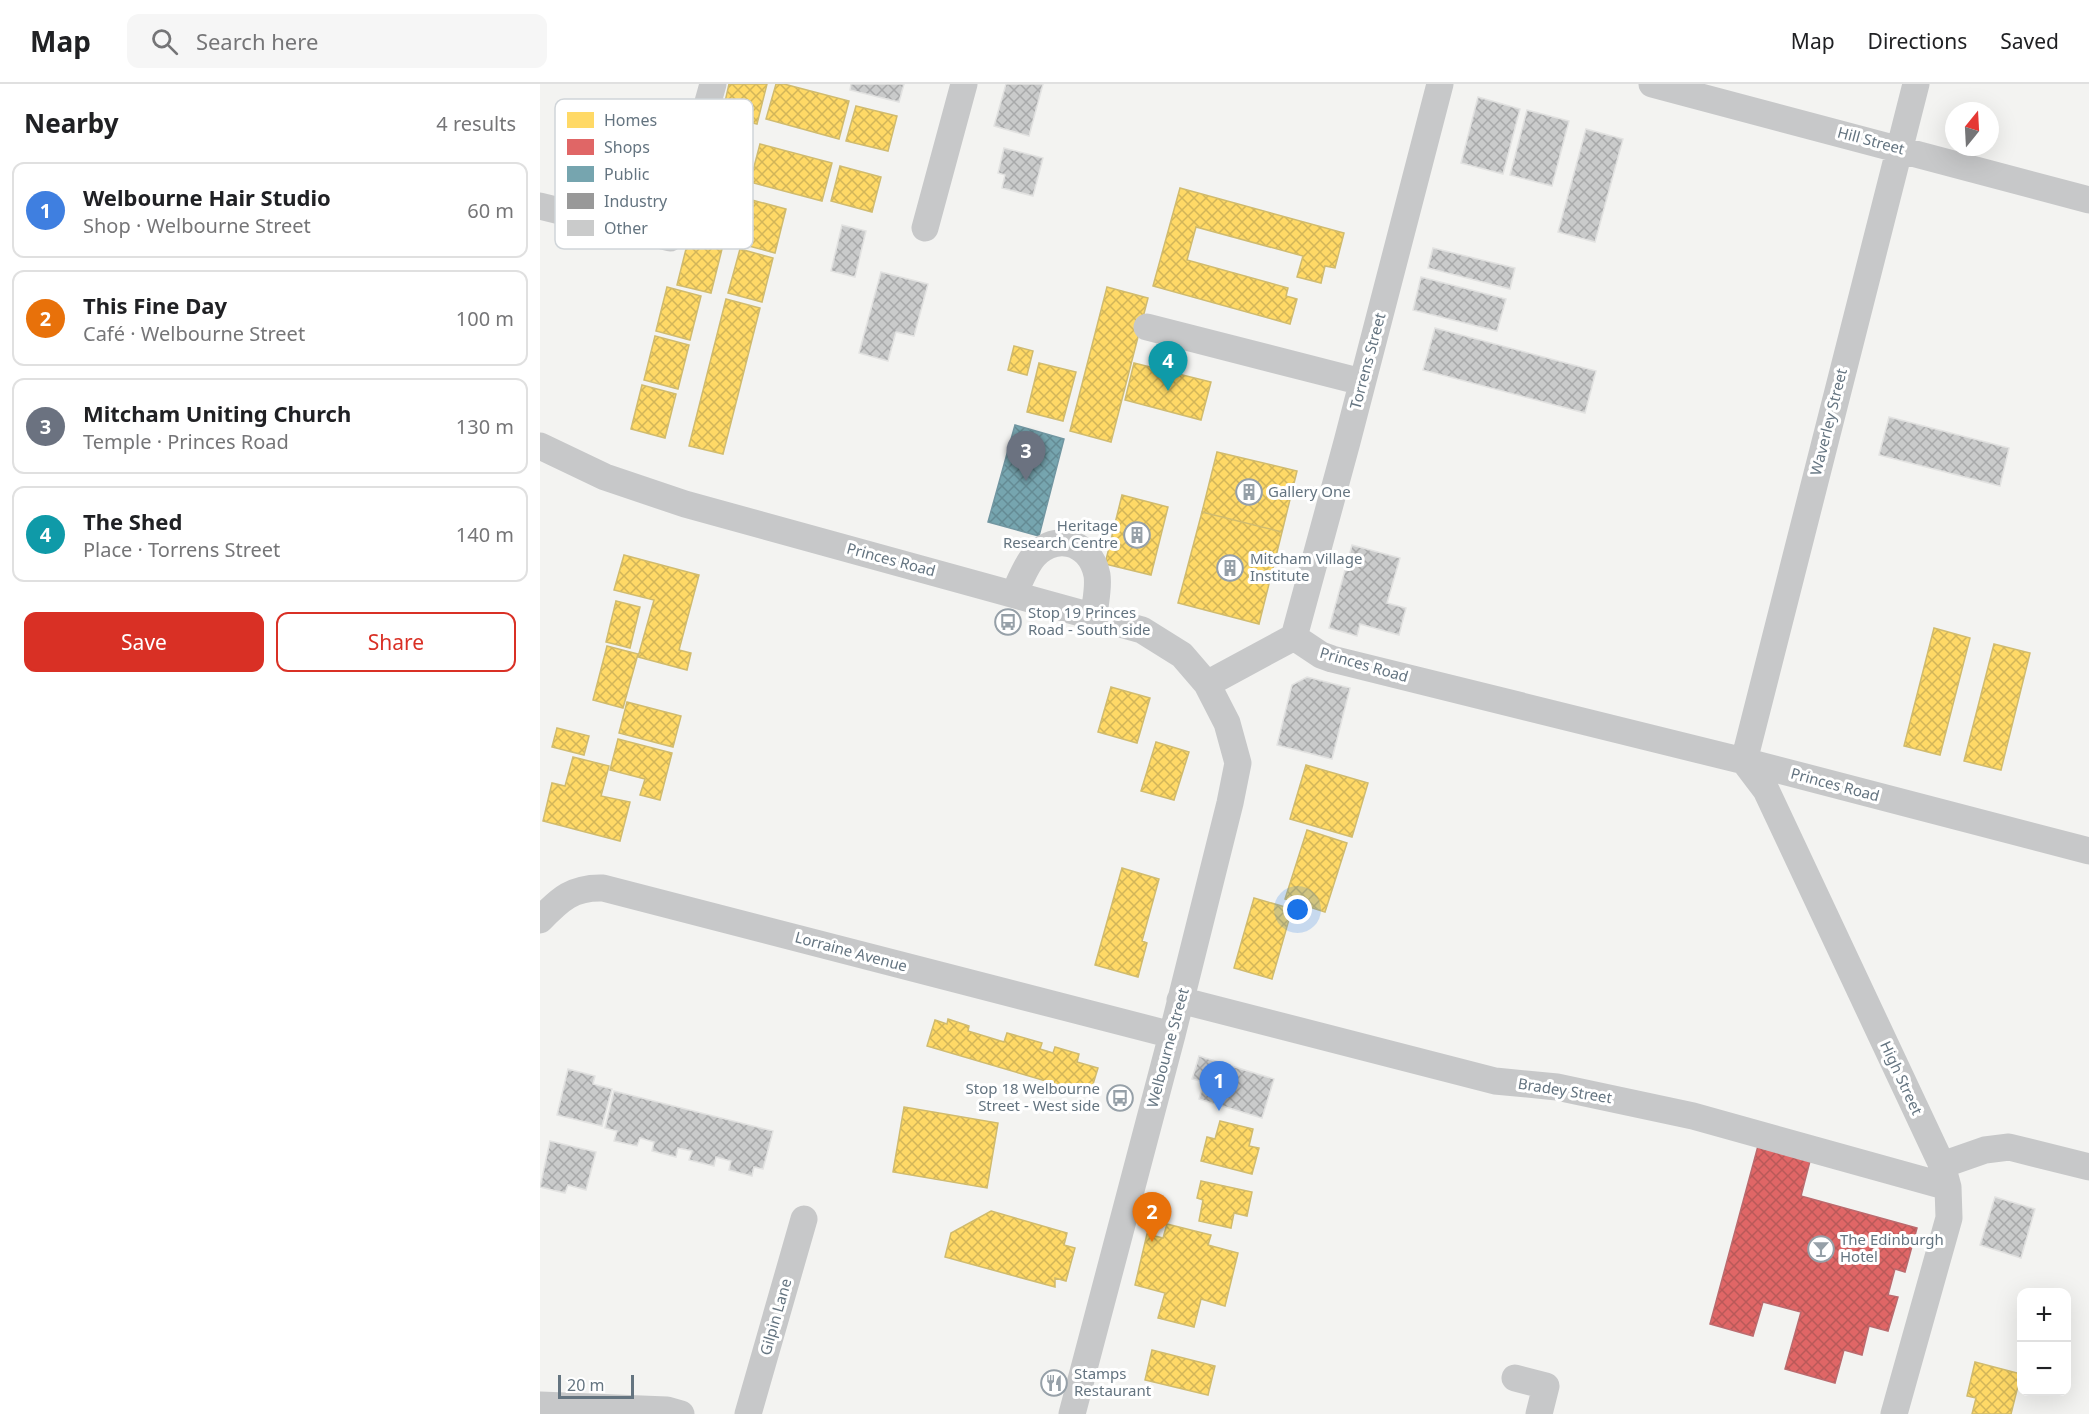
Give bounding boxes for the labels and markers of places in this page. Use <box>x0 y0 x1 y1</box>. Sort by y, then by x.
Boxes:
pin: 4 <box>1148 342 1188 391</box>
pin: 3 <box>1006 432 1046 481</box>
building icon: Gallery One <box>1234 477 1264 507</box>
place label: Gallery One <box>1268 481 1351 501</box>
place label: Heritage Research Centre <box>1003 515 1118 552</box>
building icon: Heritage Research Centre <box>1122 520 1152 550</box>
place label: Mitcham Village Institute <box>1250 548 1362 585</box>
building icon: Mitcham Village Institute <box>1215 553 1245 583</box>
place label: Stop 19 Princes Road - South side <box>1028 602 1151 639</box>
bus stop icon: Stop 19 Princes Road - South side <box>993 607 1023 637</box>
pin: 1 <box>1200 1062 1238 1111</box>
place label: Stop 18 Welbourne Street - West side <box>966 1078 1100 1115</box>
bus stop icon: Stop 18 Welbourne Street - West side <box>1105 1083 1135 1113</box>
pin: 2 <box>1132 1192 1172 1242</box>
place label: The Edinburgh Hotel <box>1840 1229 1944 1266</box>
bar icon: The Edinburgh Hotel <box>1806 1234 1836 1264</box>
place label: Stamps Restaurant <box>1074 1363 1152 1400</box>
restaurant icon: Stamps Restaurant <box>1039 1368 1069 1398</box>

